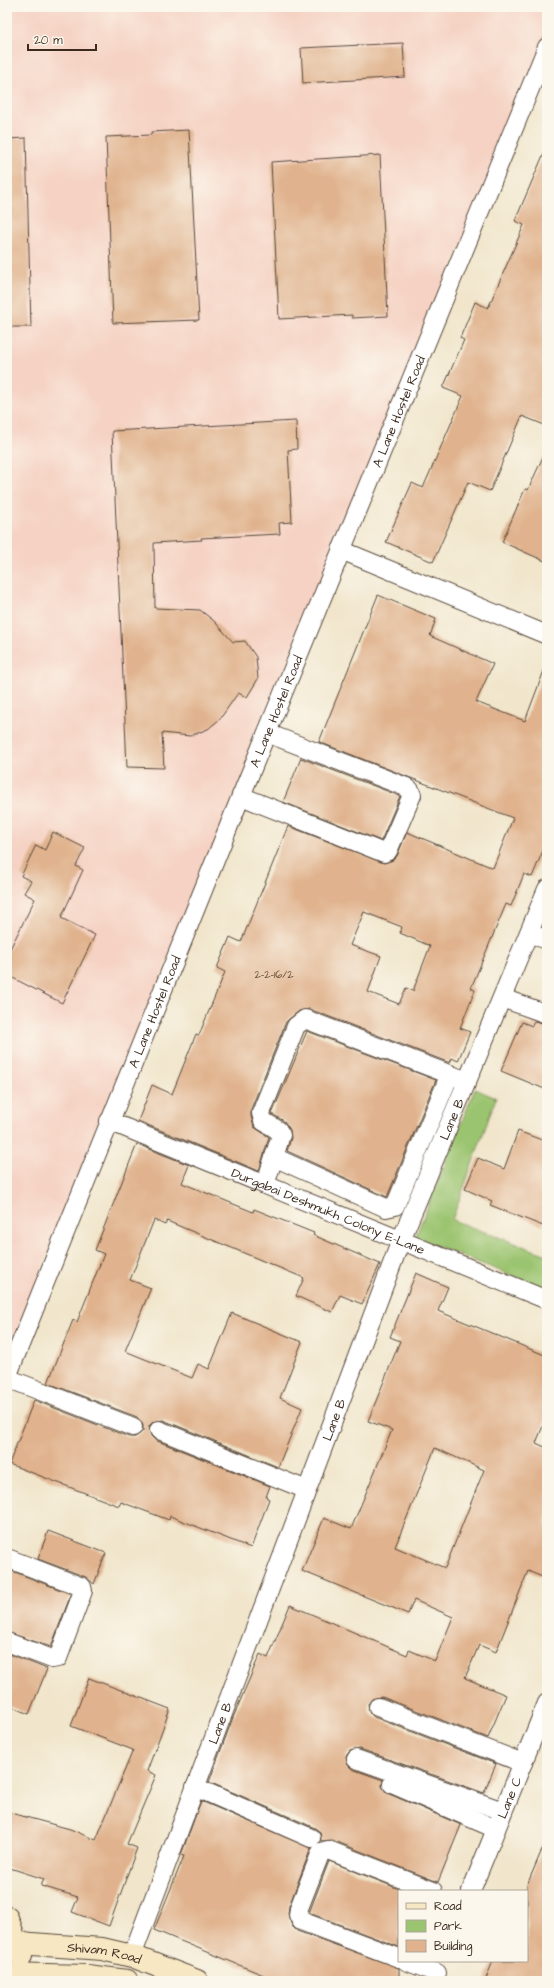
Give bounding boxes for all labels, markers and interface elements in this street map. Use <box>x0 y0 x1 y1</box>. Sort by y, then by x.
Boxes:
scale bar <box>28 26 96 52</box>
text: 20 m <box>34 32 63 49</box>
street label: A Lane Hostel Road <box>368 353 430 470</box>
street label: A Lane Hostel Road <box>246 653 308 770</box>
street label: A Lane Hostel Road <box>125 953 186 1071</box>
house number: 2-2-16/2 <box>254 967 294 982</box>
street label: Lane B <box>436 1096 469 1143</box>
street label: Durgabai Deshmukh Colony E-Lane <box>229 1164 427 1259</box>
street label: Lane B <box>318 1396 351 1444</box>
street label: Lane B <box>204 1700 237 1747</box>
street label: Lane C <box>493 1774 526 1821</box>
legend <box>398 1890 528 1962</box>
text: Road <box>434 1898 462 1915</box>
text: Park <box>434 1918 462 1935</box>
text: Building <box>434 1938 472 1956</box>
street label: Shivam Road <box>66 1939 144 1969</box>

